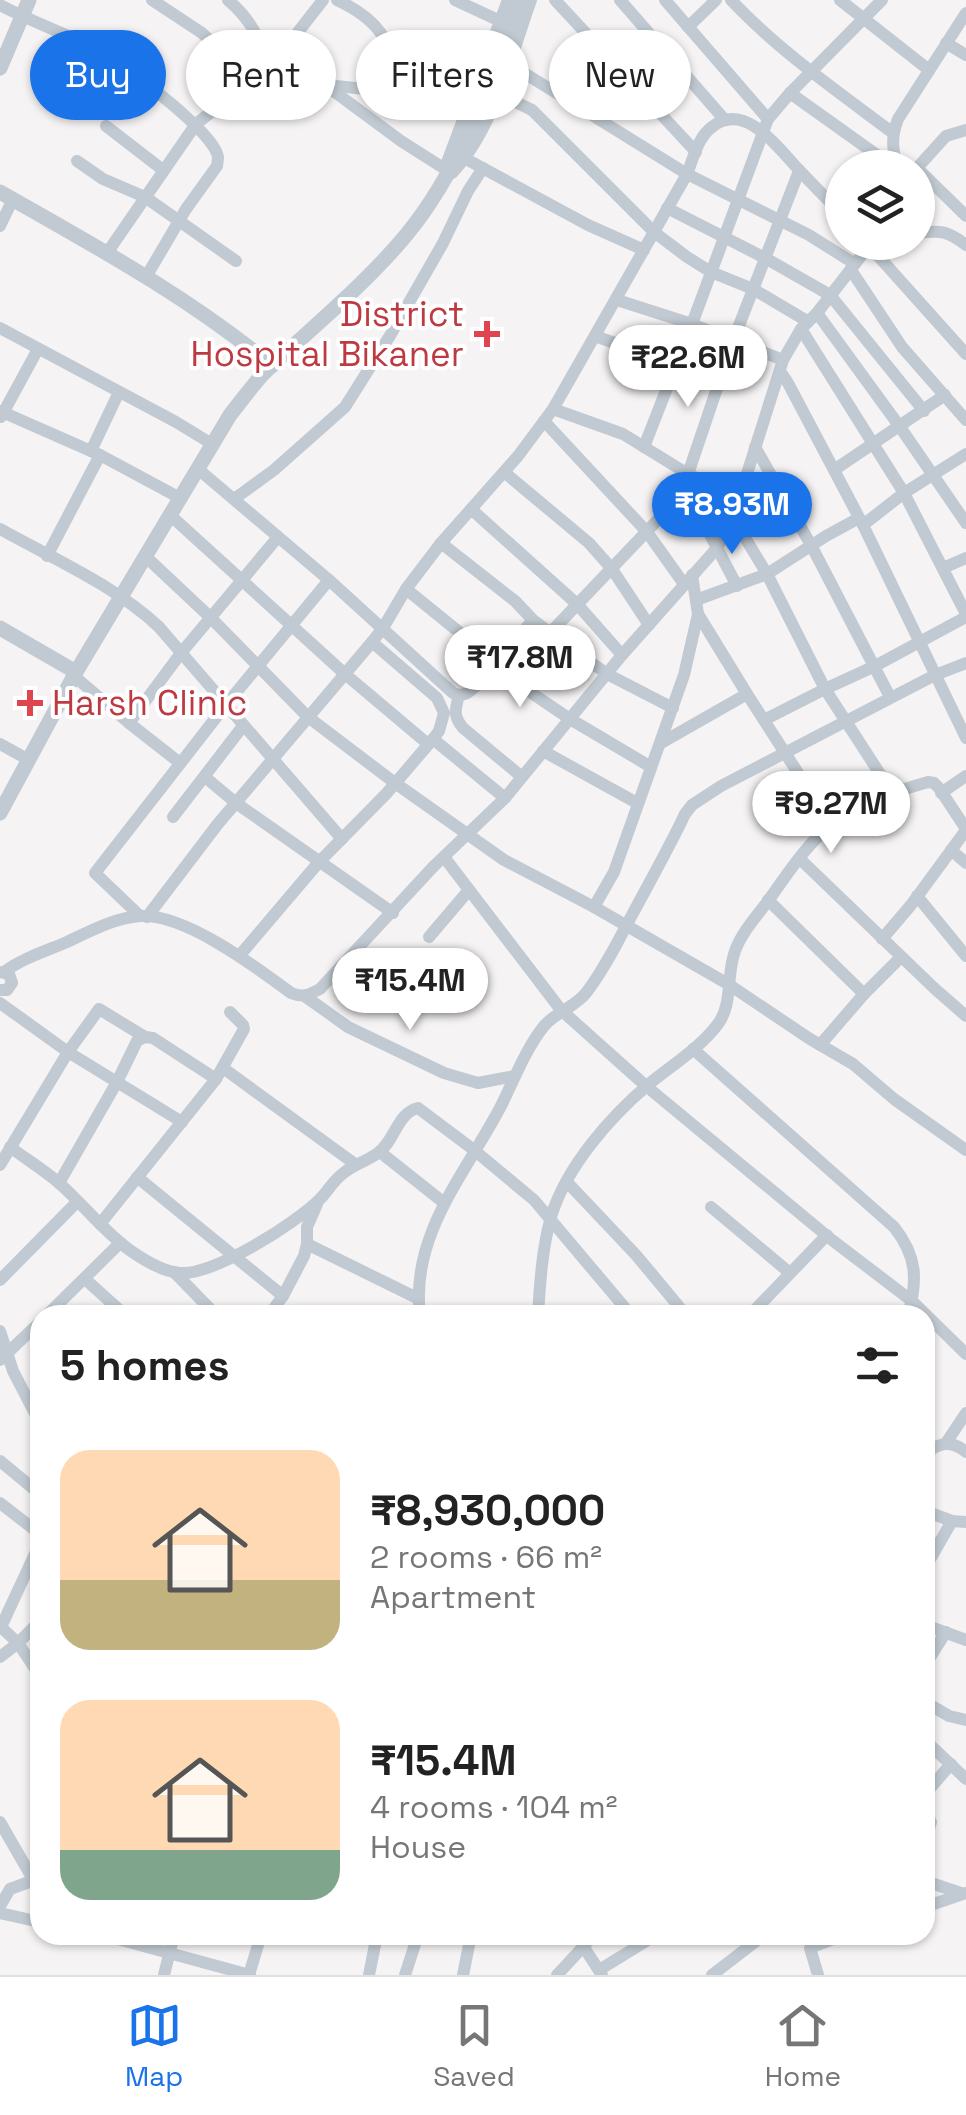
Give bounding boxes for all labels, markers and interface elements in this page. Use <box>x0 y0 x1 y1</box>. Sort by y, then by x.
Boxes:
chip: Buy <box>30 30 166 120</box>
chip: Rent <box>186 30 336 120</box>
chip: Filters <box>356 30 529 120</box>
chip: New <box>549 30 691 120</box>
map controls <box>825 150 935 260</box>
button: layers <box>825 150 935 260</box>
place label: District Hospital Bikaner <box>191 292 464 376</box>
marker: District Hospital Bikaner <box>474 321 500 347</box>
pin: ₹22.6M <box>607 325 769 410</box>
text: ₹22.6M <box>630 337 746 377</box>
pin: ₹8.93M <box>651 472 813 557</box>
text: ₹8.93M <box>674 484 790 524</box>
pin: ₹17.8M <box>439 625 601 710</box>
text: ₹17.8M <box>467 637 573 677</box>
place label: Harsh Clinic <box>52 681 247 725</box>
marker: Harsh Clinic <box>17 690 43 716</box>
pin: ₹9.27M <box>750 771 912 856</box>
text: ₹9.27M <box>774 783 888 823</box>
pin: ₹15.4M <box>329 948 491 1033</box>
text: ₹15.4M <box>354 960 466 1000</box>
icon: filters <box>850 1338 905 1393</box>
text: 5 homes <box>60 1339 230 1392</box>
text: ₹8,930,000 <box>370 1484 605 1537</box>
icon: home <box>140 1490 260 1610</box>
text: 2 rooms · 66 m² <box>370 1537 602 1577</box>
text: Apartment <box>370 1577 536 1617</box>
text: ₹15.4M <box>370 1734 517 1787</box>
icon: home <box>140 1740 260 1860</box>
text: 4 rooms · 104 m² <box>370 1787 617 1827</box>
text: House <box>370 1827 466 1867</box>
tab: Map <box>125 1998 183 2094</box>
tab: Saved <box>433 1998 515 2094</box>
tab: Home <box>765 1998 841 2094</box>

